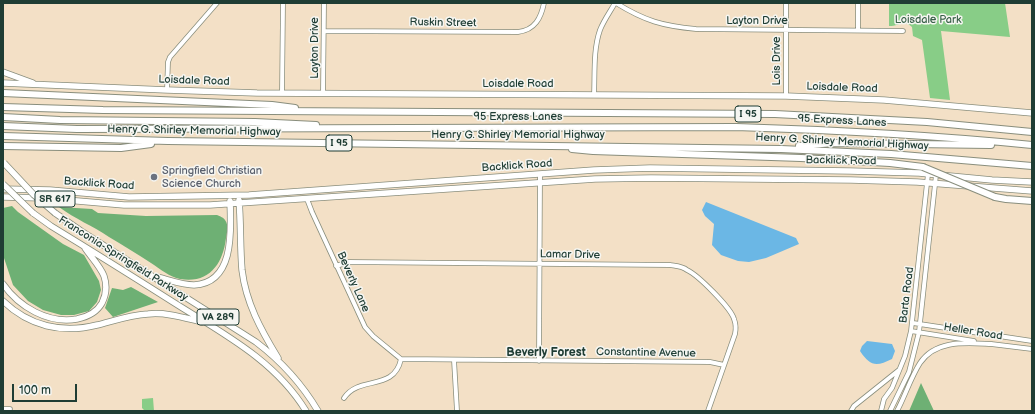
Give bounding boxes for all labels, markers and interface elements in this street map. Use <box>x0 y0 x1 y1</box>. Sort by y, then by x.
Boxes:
park label: Loisdale Park <box>895 13 961 27</box>
street label: Layton Drive <box>726 14 788 28</box>
street label: Ruskin Street <box>410 16 476 30</box>
street label: Layton Drive <box>308 17 322 79</box>
street label: Lois Drive <box>770 36 784 86</box>
street label: Loisdale Road <box>158 73 230 89</box>
street label: Loisdale Road <box>482 77 554 91</box>
street label: Loisdale Road <box>806 80 878 96</box>
road number: I 95 <box>735 106 761 122</box>
street label: 95 Express Lanes <box>474 110 562 124</box>
street label: 95 Express Lanes <box>797 112 887 130</box>
street label: Henry G. Shirley Memorial Highway <box>107 123 281 139</box>
street label: Henry G. Shirley Memorial Highway <box>431 128 605 142</box>
street label: Henry G. Shirley Memorial Highway <box>755 131 929 153</box>
road number: I 95 <box>326 135 352 151</box>
street label: Backlick Road <box>805 154 877 168</box>
street label: Backlick Road <box>481 157 553 175</box>
place label: Springfield Christian Science Church <box>162 164 262 190</box>
marker: Springfield Christian Science Church <box>149 172 159 182</box>
street label: Backlick Road <box>63 175 135 193</box>
road number: SR 617 <box>35 191 75 207</box>
street label: Franconia-Springfield Parkway <box>56 214 190 304</box>
street label: Lamar Drive <box>540 248 600 262</box>
street label: Beverly Lane <box>334 250 372 314</box>
street label: Barta Road <box>897 266 917 324</box>
road number: VA 289 <box>197 309 239 325</box>
street label: Heller Road <box>943 321 1003 343</box>
district label: Beverly Forest <box>506 346 586 360</box>
street label: Constantine Avenue <box>596 346 696 360</box>
scale bar <box>14 376 79 402</box>
text: 100 m <box>19 383 51 398</box>

